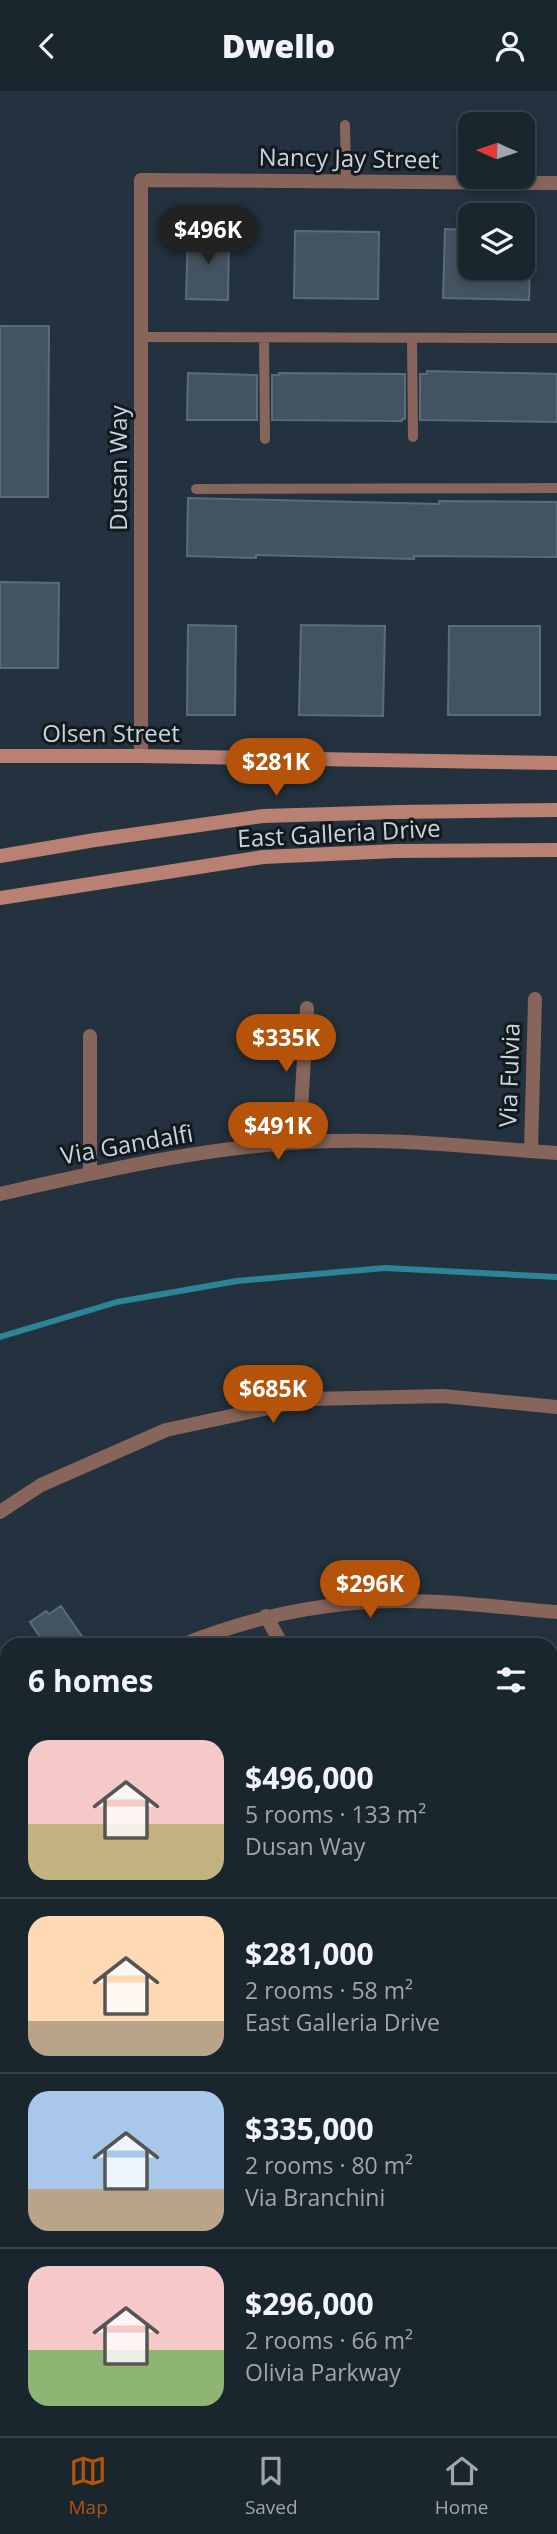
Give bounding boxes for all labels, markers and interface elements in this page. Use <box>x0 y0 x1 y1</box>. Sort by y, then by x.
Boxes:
text: Dwello <box>222 24 335 67</box>
icon: back <box>28 27 66 65</box>
icon: person <box>491 27 529 65</box>
north arrow <box>458 112 536 189</box>
map controls <box>458 112 535 280</box>
street label: Nancy Jay Street <box>258 139 440 176</box>
button: layers <box>458 203 535 280</box>
pin: $496K <box>159 207 257 266</box>
text: $496K <box>174 213 242 245</box>
street label: Dusan Way <box>101 404 134 531</box>
street label: Olsen Street <box>42 716 180 749</box>
pin: $281K <box>227 739 325 798</box>
text: $281K <box>242 745 310 777</box>
street label: East Galleria Drive <box>236 811 441 854</box>
pin: $335K <box>237 1014 335 1074</box>
text: $335K <box>252 1021 320 1053</box>
street label: Via Fulvia <box>490 1022 527 1128</box>
pin: $491K <box>229 1103 327 1162</box>
text: $491K <box>244 1109 312 1141</box>
street label: Via Gandalfi <box>58 1116 195 1171</box>
pin: $685K <box>224 1365 322 1425</box>
text: $685K <box>239 1372 307 1404</box>
pin: $296K <box>321 1561 419 1620</box>
text: $296K <box>336 1567 404 1599</box>
text: 6 homes <box>28 1660 153 1701</box>
icon: filters <box>492 1661 530 1699</box>
text: $496,000 <box>245 1757 374 1798</box>
icon: home <box>84 1768 168 1852</box>
text: 5 rooms · 133 m² <box>245 1798 426 1830</box>
text: Dusan Way <box>245 1830 365 1862</box>
text: $281,000 <box>245 1933 374 1974</box>
icon: home <box>84 1944 168 2028</box>
text: 2 rooms · 58 m² <box>245 1974 413 2006</box>
text: East Galleria Drive <box>245 2006 440 2038</box>
text: $335,000 <box>245 2108 374 2149</box>
icon: home <box>84 2119 168 2203</box>
text: 2 rooms · 80 m² <box>245 2149 413 2181</box>
text: Via Branchini <box>245 2181 385 2213</box>
text: $296,000 <box>245 2283 374 2324</box>
icon: home <box>84 2294 168 2378</box>
text: 2 rooms · 66 m² <box>245 2324 413 2356</box>
text: Olivia Parkway <box>245 2356 401 2388</box>
tab: Map <box>69 2452 108 2520</box>
tab: Saved <box>245 2452 298 2520</box>
tab: Home <box>435 2452 488 2520</box>

